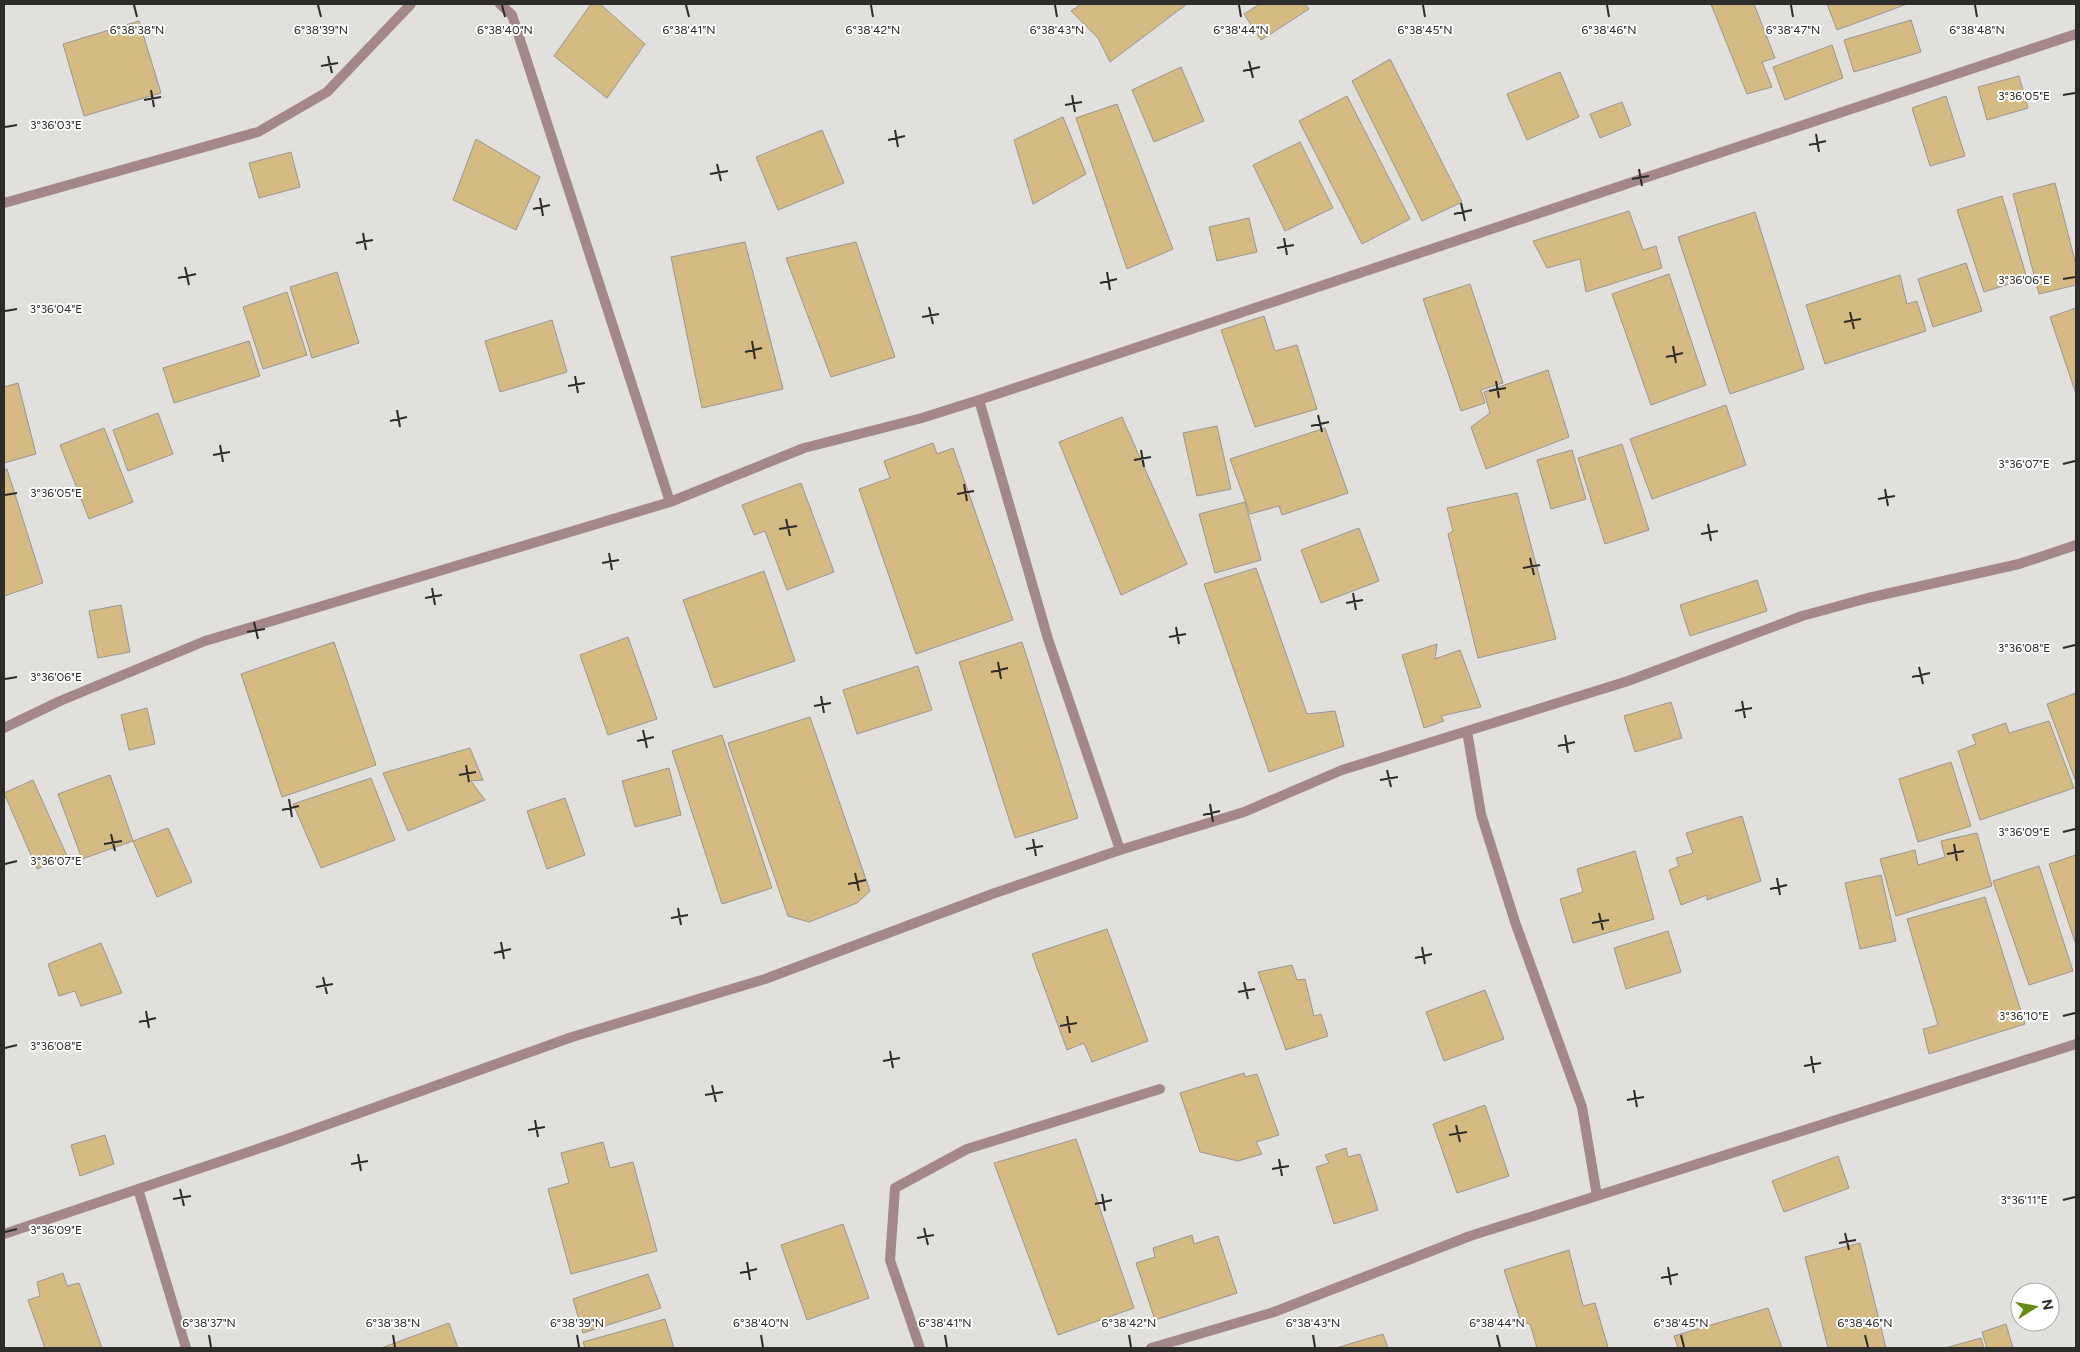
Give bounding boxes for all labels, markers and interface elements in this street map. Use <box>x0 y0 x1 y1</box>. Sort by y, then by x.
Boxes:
text: 6°38'38"N <box>110 23 164 37</box>
text: 6°38'39"N <box>294 23 348 37</box>
text: 6°38'40"N <box>477 23 533 37</box>
text: 6°38'41"N <box>662 23 716 37</box>
text: 6°38'42"N <box>846 23 900 37</box>
text: 6°38'43"N <box>1030 23 1084 37</box>
text: 6°38'44"N <box>1213 23 1269 37</box>
text: 6°38'45"N <box>1398 23 1453 37</box>
text: 6°38'46"N <box>1582 23 1636 37</box>
text: 6°38'47"N <box>1766 23 1820 37</box>
text: 6°38'48"N <box>1949 23 2005 37</box>
text: 3°36'05"E <box>1998 89 2050 103</box>
text: 3°36'03"E <box>30 118 82 132</box>
text: 3°36'06"E <box>1998 273 2050 287</box>
text: 3°36'04"E <box>30 302 82 316</box>
text: 3°36'07"E <box>1998 457 2050 471</box>
text: 3°36'05"E <box>30 486 82 500</box>
text: 3°36'08"E <box>1998 641 2050 655</box>
text: 3°36'06"E <box>30 670 82 684</box>
text: 3°36'09"E <box>1998 825 2050 839</box>
text: 3°36'07"E <box>30 854 82 868</box>
text: 3°36'10"E <box>1999 1009 2049 1023</box>
text: 3°36'08"E <box>30 1039 82 1053</box>
text: 3°36'11"E <box>2000 1193 2048 1207</box>
text: 3°36'09"E <box>30 1223 82 1237</box>
north arrow <box>2010 1282 2060 1332</box>
text: N <box>2038 1298 2057 1312</box>
text: 6°38'37"N <box>182 1316 236 1330</box>
text: 6°38'38"N <box>366 1316 420 1330</box>
text: 6°38'39"N <box>550 1316 604 1330</box>
text: 6°38'40"N <box>733 1316 789 1330</box>
text: 6°38'41"N <box>918 1316 972 1330</box>
text: 6°38'42"N <box>1102 1316 1156 1330</box>
text: 6°38'43"N <box>1286 1316 1340 1330</box>
text: 6°38'44"N <box>1469 1316 1525 1330</box>
text: 6°38'45"N <box>1654 1316 1709 1330</box>
text: 6°38'46"N <box>1838 1316 1892 1330</box>

